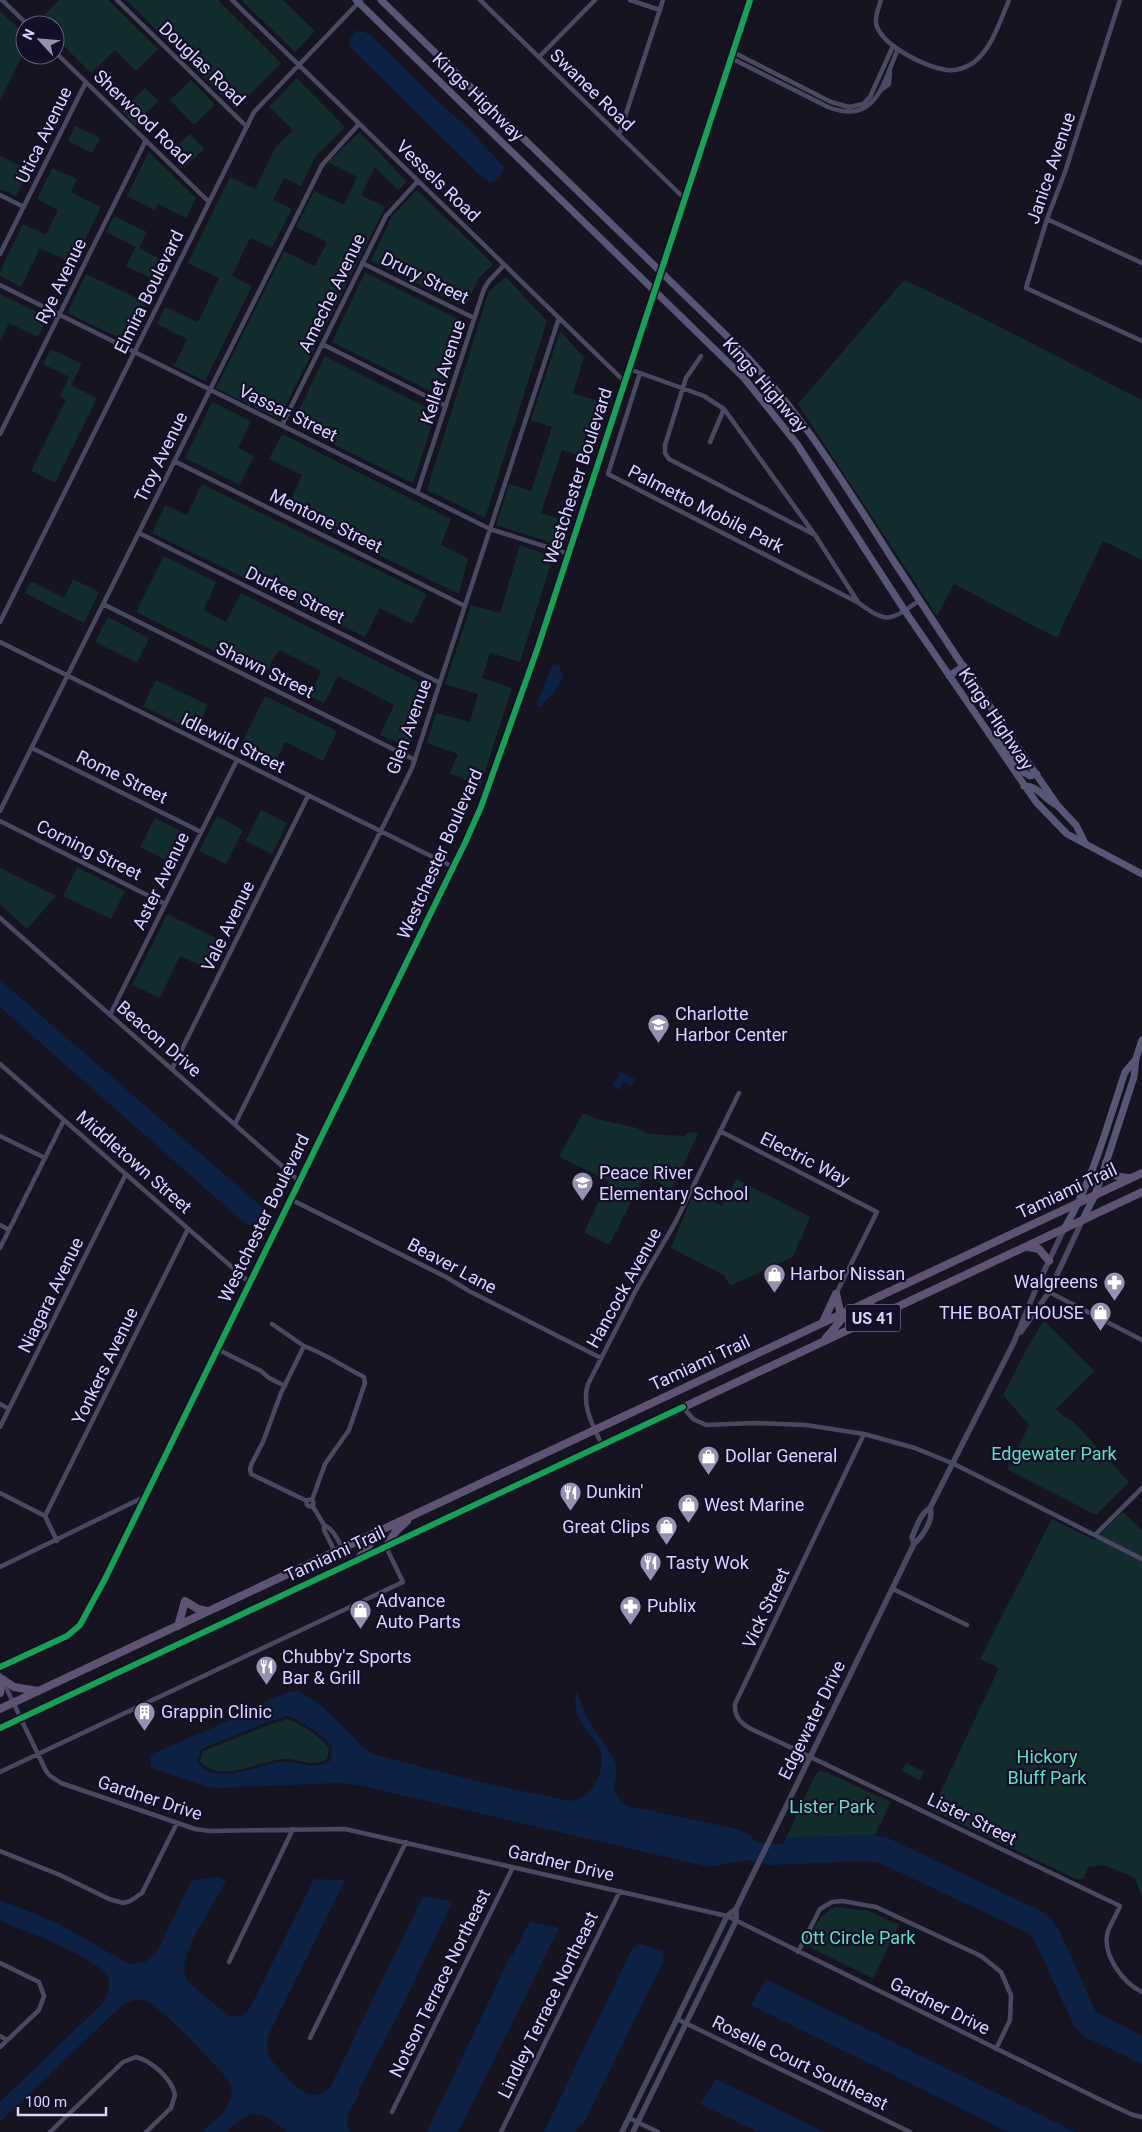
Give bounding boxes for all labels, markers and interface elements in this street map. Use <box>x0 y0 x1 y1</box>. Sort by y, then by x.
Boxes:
north arrow <box>15 15 65 65</box>
street label: Douglas Road <box>155 17 250 110</box>
text: N <box>19 26 38 42</box>
street label: Swanee Road <box>546 44 639 135</box>
street label: Kings Highway <box>428 48 529 146</box>
street label: Sherwood Road <box>90 65 195 168</box>
street label: Utica Avenue <box>11 83 76 186</box>
street label: Janice Avenue <box>1022 109 1079 226</box>
street label: Vessels Road <box>392 136 485 226</box>
street label: Elmira Boulevard <box>110 227 187 357</box>
street label: Ameche Avenue <box>294 230 369 355</box>
street label: Rye Avenue <box>31 235 90 327</box>
street label: Drury Street <box>378 247 472 308</box>
street label: Kellet Avenue <box>416 317 469 427</box>
street label: Kings Highway <box>719 333 812 437</box>
street label: Vassar Street <box>235 380 341 446</box>
street label: Westchester Boulevard <box>539 385 616 567</box>
street label: Troy Avenue <box>130 408 191 505</box>
street label: Palmetto Mobile Park <box>625 460 788 557</box>
street label: Mentone Street <box>267 484 386 557</box>
street label: Durkee Street <box>242 561 348 628</box>
street label: Shawn Street <box>213 637 317 702</box>
street label: Kings Highway <box>955 664 1038 774</box>
street label: Glen Avenue <box>382 677 435 777</box>
street label: Idlewild Street <box>178 708 289 777</box>
street label: Rome Street <box>73 745 171 808</box>
street label: Westchester Boulevard <box>392 765 487 942</box>
street label: Corning Street <box>33 815 145 884</box>
street label: Aster Avenue <box>128 829 193 933</box>
street label: Vale Avenue <box>197 877 258 974</box>
street label: Beacon Drive <box>113 996 206 1081</box>
place label: Charlotte Harbor Center <box>675 1003 787 1045</box>
school or university icon: Charlotte Harbor Center <box>647 1012 671 1043</box>
street label: Middletown Street <box>72 1106 196 1217</box>
street label: Electric Way <box>757 1127 854 1190</box>
street label: Westchester Boulevard <box>214 1130 313 1305</box>
street label: Tamiami Trail <box>1013 1158 1120 1223</box>
place label: Peace River Elementary School <box>599 1162 748 1204</box>
school or university icon: Peace River Elementary School <box>571 1171 595 1202</box>
street label: Hancock Avenue <box>582 1224 665 1352</box>
street label: Beaver Lane <box>404 1233 500 1298</box>
street label: Niagara Avenue <box>14 1234 88 1356</box>
shop icon: Harbor Nissan <box>762 1262 786 1293</box>
place label: Harbor Nissan <box>790 1263 905 1284</box>
pharmacy icon: Walgreens <box>1102 1270 1126 1301</box>
place label: Walgreens <box>1014 1271 1098 1292</box>
shop icon: THE BOAT HOUSE <box>1088 1301 1112 1332</box>
place label: THE BOAT HOUSE <box>939 1302 1084 1323</box>
street label: Yonkers Avenue <box>67 1304 142 1428</box>
road number: US 41 <box>846 1305 900 1332</box>
street label: Tamiami Trail <box>646 1330 753 1395</box>
park label: Edgewater Park <box>991 1443 1118 1464</box>
shop icon: Dollar General <box>697 1444 721 1475</box>
place label: Dollar General <box>725 1445 837 1466</box>
restaurant icon: Dunkin' <box>558 1480 582 1511</box>
place label: Dunkin' <box>586 1481 643 1502</box>
shop icon: West Marine <box>676 1493 700 1524</box>
place label: West Marine <box>704 1494 804 1515</box>
shop icon: Great Clips <box>654 1515 678 1546</box>
place label: Great Clips <box>562 1516 650 1537</box>
street label: Tamiami Trail <box>281 1521 388 1586</box>
restaurant icon: Tasty Wok <box>638 1551 662 1582</box>
place label: Tasty Wok <box>666 1552 750 1573</box>
street label: Vick Street <box>738 1564 793 1651</box>
place label: Advance Auto Parts <box>376 1590 461 1632</box>
pharmacy icon: Publix <box>619 1594 643 1625</box>
place label: Publix <box>647 1595 696 1616</box>
shop icon: Advance Auto Parts <box>348 1599 372 1630</box>
place label: Chubby'z Sports Bar & Grill <box>282 1646 412 1688</box>
restaurant icon: Chubby'z Sports Bar & Grill <box>254 1655 278 1686</box>
street label: Edgewater Drive <box>774 1657 849 1783</box>
building icon: Grappin Clinic <box>133 1700 157 1731</box>
place label: Grappin Clinic <box>161 1701 272 1722</box>
park label: Hickory Bluff Park <box>1008 1746 1087 1788</box>
street label: Gardner Drive <box>95 1771 205 1824</box>
street label: Lister Street <box>924 1788 1020 1849</box>
park label: Lister Park <box>789 1796 876 1817</box>
street label: Gardner Drive <box>506 1840 616 1885</box>
street label: Notson Terrace Northeast <box>385 1885 494 2080</box>
street label: Lindley Terrace Northeast <box>493 1908 602 2102</box>
park label: Ott Circle Park <box>801 1927 916 1948</box>
street label: Gardner Drive <box>887 1972 994 2039</box>
street label: Roselle Court Southeast <box>709 2011 892 2114</box>
scale bar <box>18 2084 105 2116</box>
text: 100 m <box>25 2093 67 2111</box>

